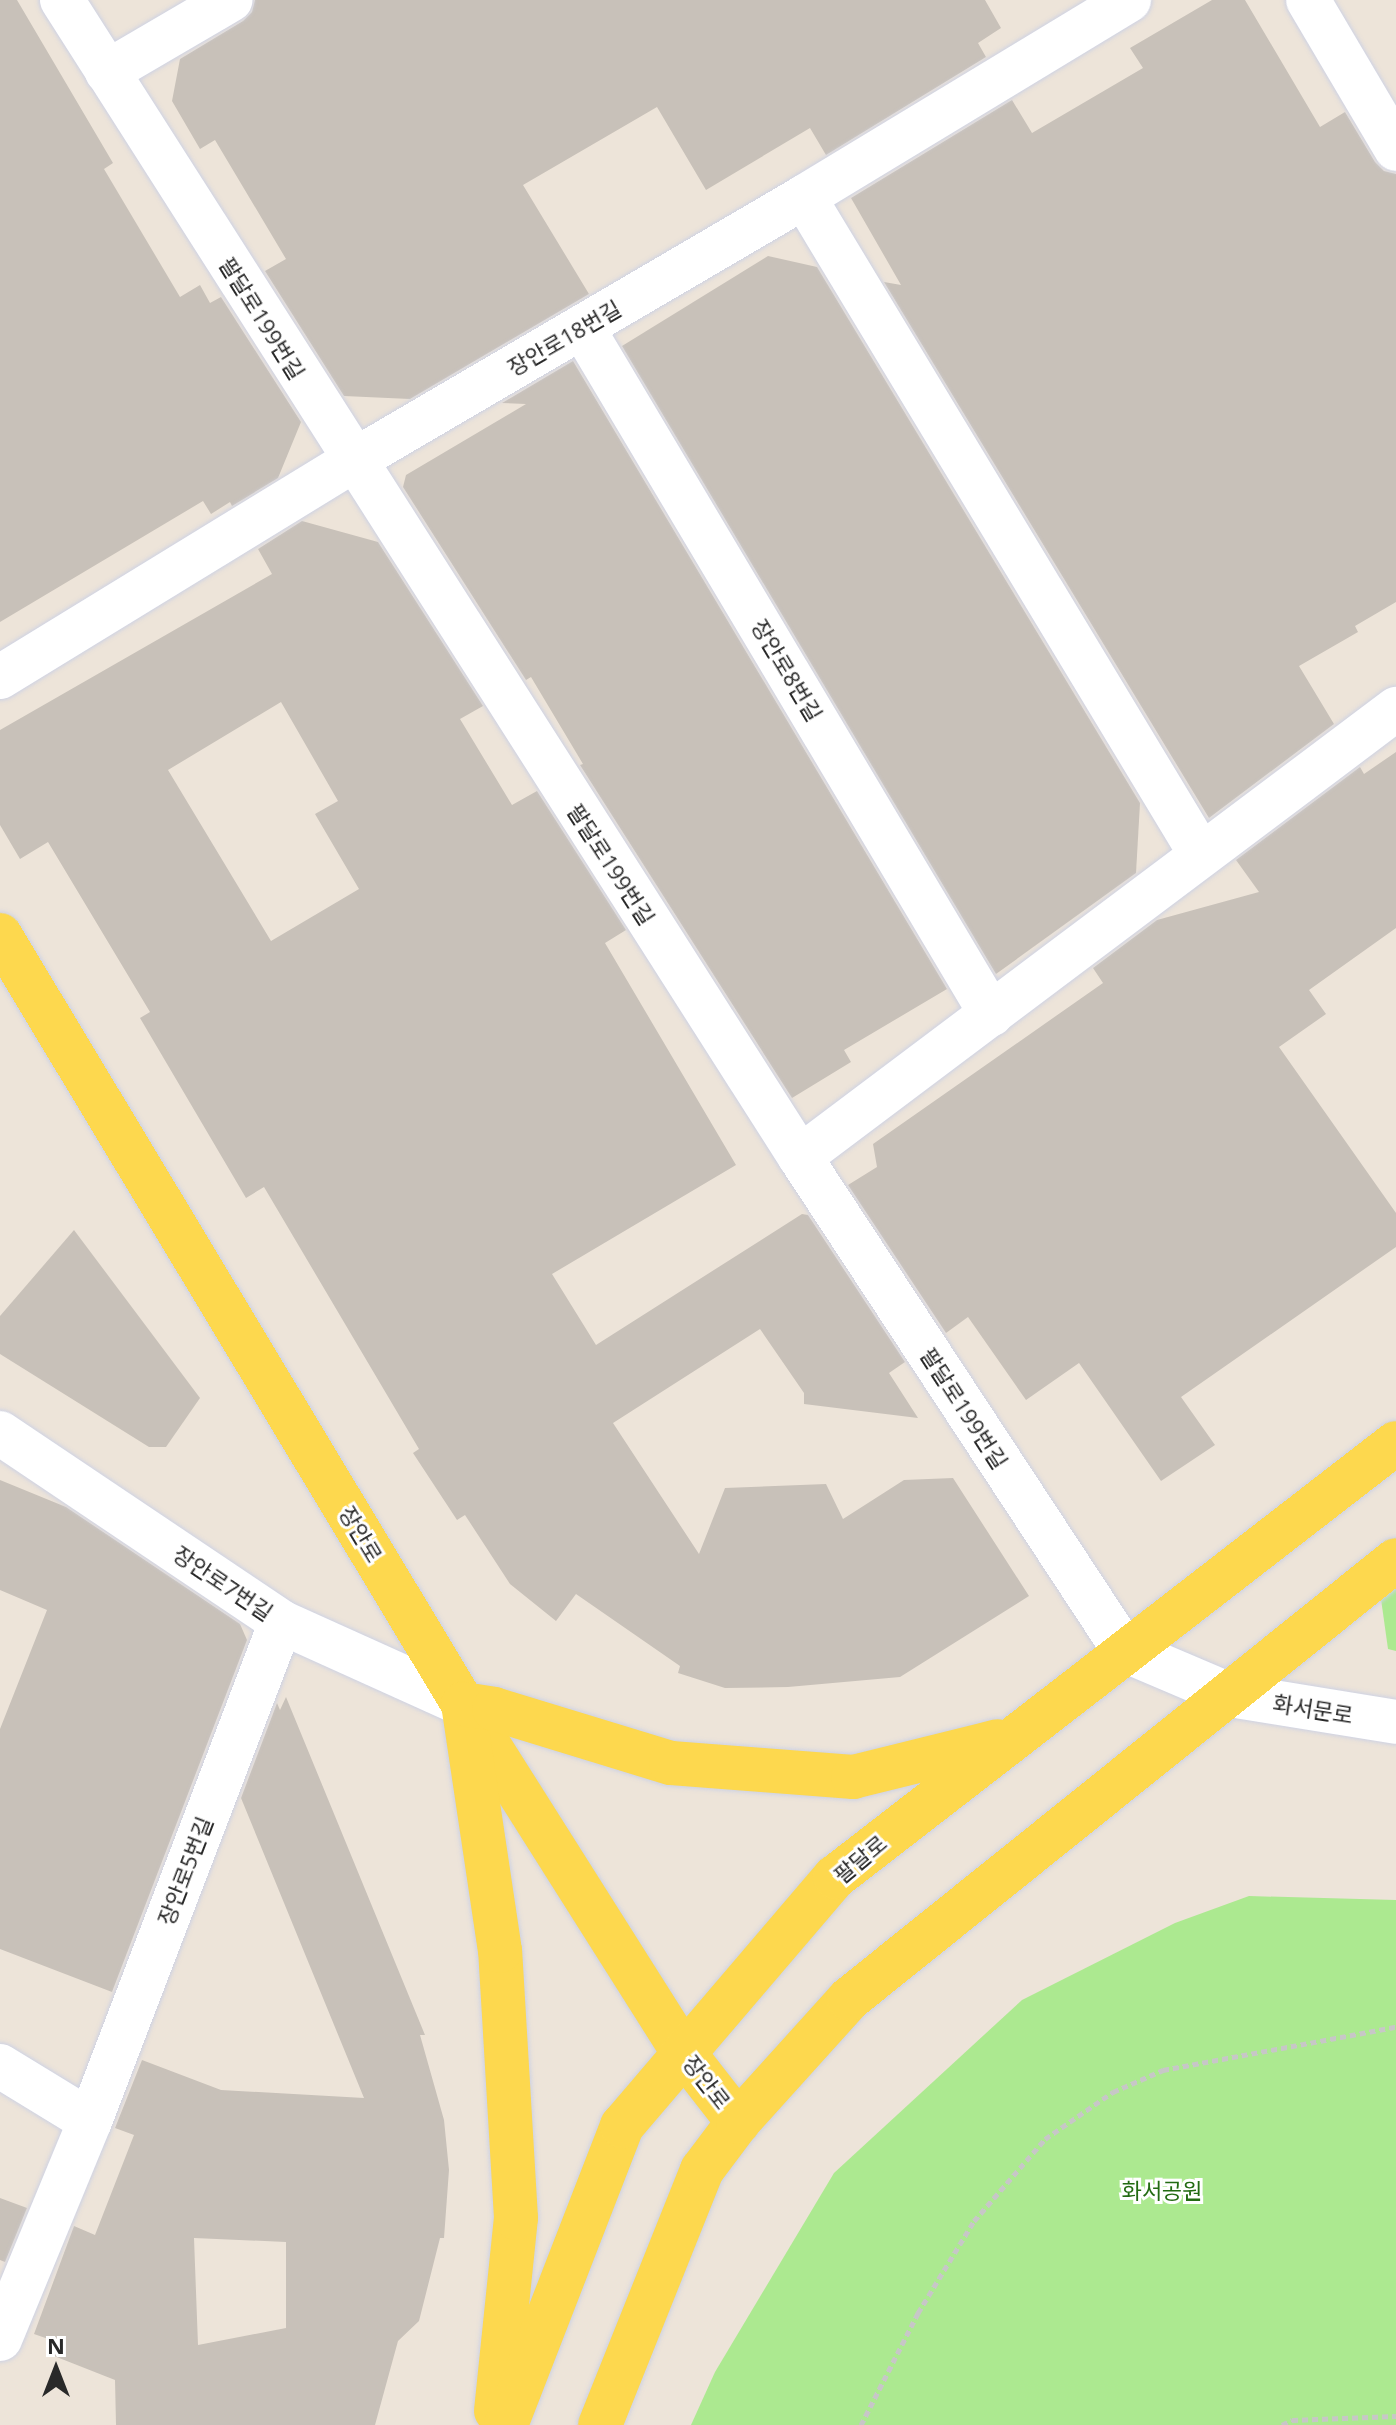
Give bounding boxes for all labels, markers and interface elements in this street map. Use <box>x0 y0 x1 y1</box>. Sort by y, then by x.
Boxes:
street label: 팔달로199번길 <box>214 252 310 384</box>
street label: 장안로18번길 <box>503 295 625 381</box>
street label: 장안로8번길 <box>746 614 828 726</box>
street label: 팔달로199번길 <box>562 799 660 929</box>
street label: 팔달로199번길 <box>915 1343 1013 1473</box>
street label: 장안로 <box>334 1501 388 1567</box>
street label: 장안로7번길 <box>168 1540 278 1626</box>
street label: 화서문로 <box>1271 1690 1355 1728</box>
street label: 장안로5번길 <box>152 1813 218 1929</box>
street label: 팔달로 <box>828 1829 892 1889</box>
street label: 장안로 <box>678 2050 736 2114</box>
park label: 화서공원 <box>1122 2178 1202 2204</box>
north arrow <box>16 2329 96 2409</box>
text: N <box>47 2330 65 2360</box>

